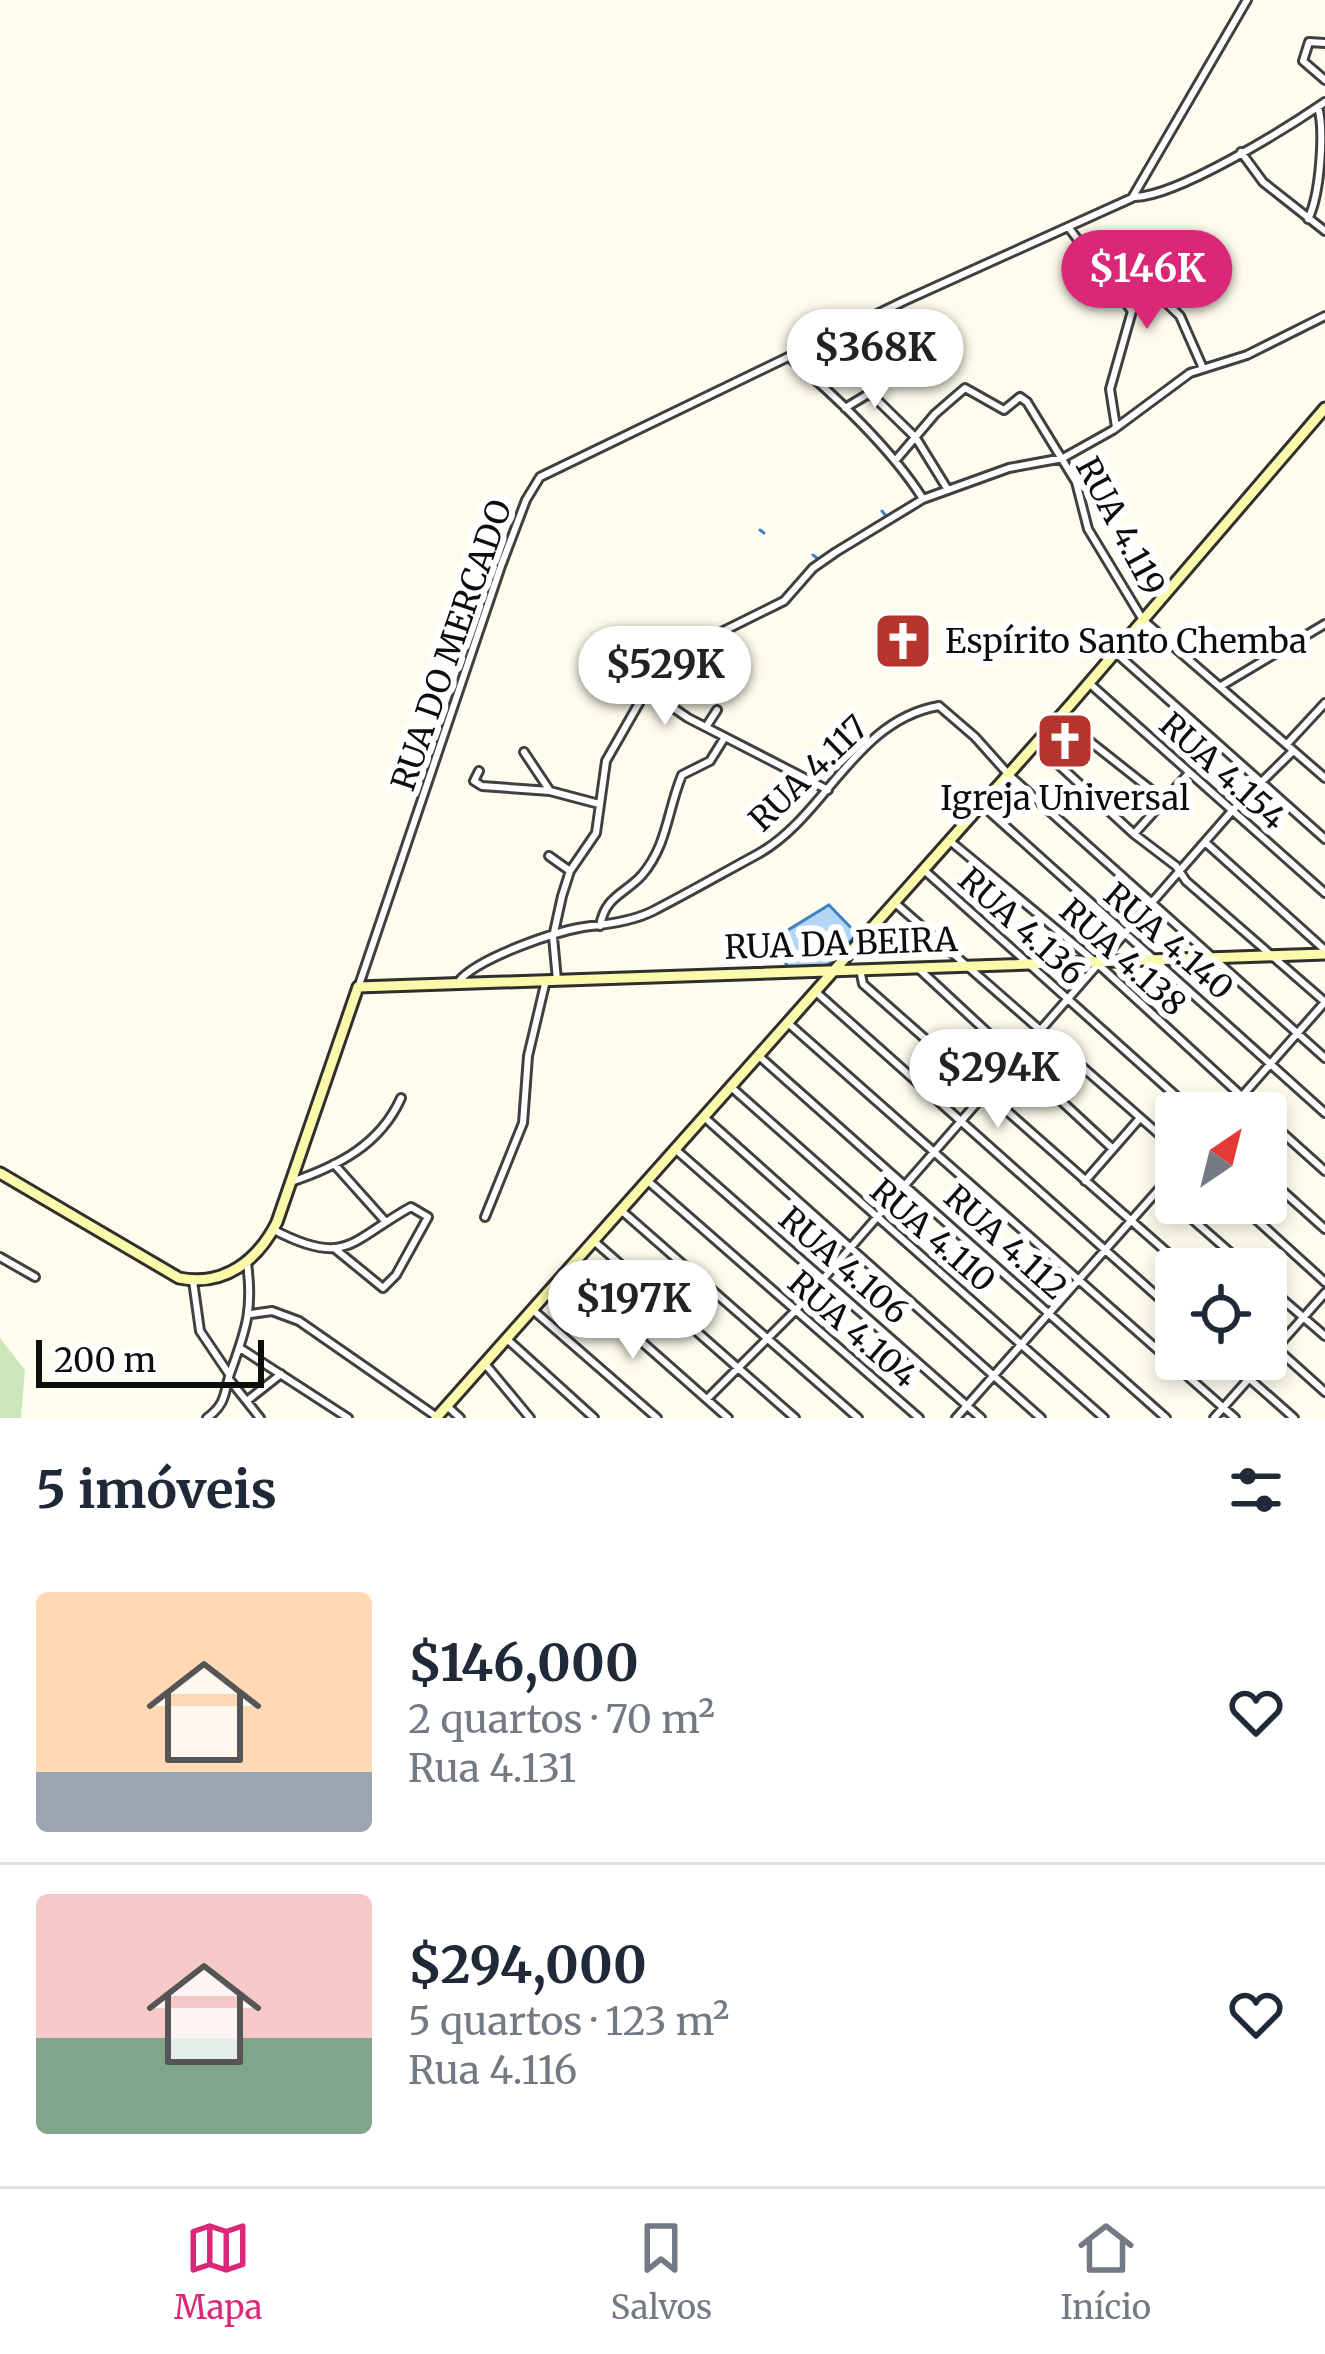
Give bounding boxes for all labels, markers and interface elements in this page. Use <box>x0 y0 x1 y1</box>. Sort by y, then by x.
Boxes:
pin: $146K <box>1063 230 1231 332</box>
text: $146K <box>1088 244 1206 293</box>
pin: $368K <box>791 309 959 411</box>
text: $368K <box>814 323 936 372</box>
street label: RUA 4.119 <box>1067 450 1174 602</box>
street label: RUA DO MERCADO <box>382 494 520 796</box>
church icon: Espírito Santo Chemba <box>872 610 934 672</box>
place label: Espírito Santo Chemba <box>945 621 1307 662</box>
pin: $529K <box>581 626 749 728</box>
text: $529K <box>605 640 725 689</box>
street label: RUA 4.154 <box>1151 704 1294 839</box>
street label: RUA 4.117 <box>740 707 876 840</box>
church icon: Igreja Universal <box>1034 710 1096 772</box>
place label: Igreja Universal <box>940 778 1190 819</box>
street label: RUA 4.136 <box>950 859 1093 994</box>
street label: RUA 4.140 <box>1096 874 1242 1009</box>
street label: RUA 4.138 <box>1051 890 1194 1025</box>
street label: RUA DA BEIRA <box>724 919 959 968</box>
pin: $294K <box>914 1029 1082 1131</box>
text: $294K <box>936 1043 1060 1092</box>
north arrow <box>1155 1092 1287 1224</box>
map controls <box>1155 1092 1287 1380</box>
street label: RUA 4.110 <box>862 1170 1004 1301</box>
street label: RUA 4.112 <box>936 1176 1076 1308</box>
street label: RUA 4.106 <box>771 1198 917 1333</box>
button: locate <box>1155 1248 1287 1380</box>
pin: $197K <box>549 1260 717 1362</box>
street label: RUA 4.104 <box>780 1262 926 1397</box>
text: $197K <box>575 1274 691 1323</box>
scale bar <box>36 1334 264 1387</box>
text: 200 m <box>54 1340 156 1381</box>
icon: filters <box>1223 1457 1289 1523</box>
text: 5 imóveis <box>36 1458 277 1522</box>
text: $146,000 <box>408 1631 639 1695</box>
icon: home <box>132 1640 276 1784</box>
icon: heart <box>1223 1679 1289 1745</box>
text: 2 quartos · 70 m² <box>408 1695 715 1744</box>
text: Rua 4.131 <box>408 1744 576 1793</box>
text: $294,000 <box>408 1933 647 1997</box>
icon: home <box>132 1942 276 2086</box>
icon: heart <box>1223 1981 1289 2047</box>
text: 5 quartos · 123 m² <box>408 1997 729 2046</box>
text: Rua 4.116 <box>408 2046 577 2095</box>
tab: Mapa <box>174 2215 262 2328</box>
tab: Salvos <box>611 2215 712 2328</box>
tab: Início <box>1060 2215 1151 2328</box>

